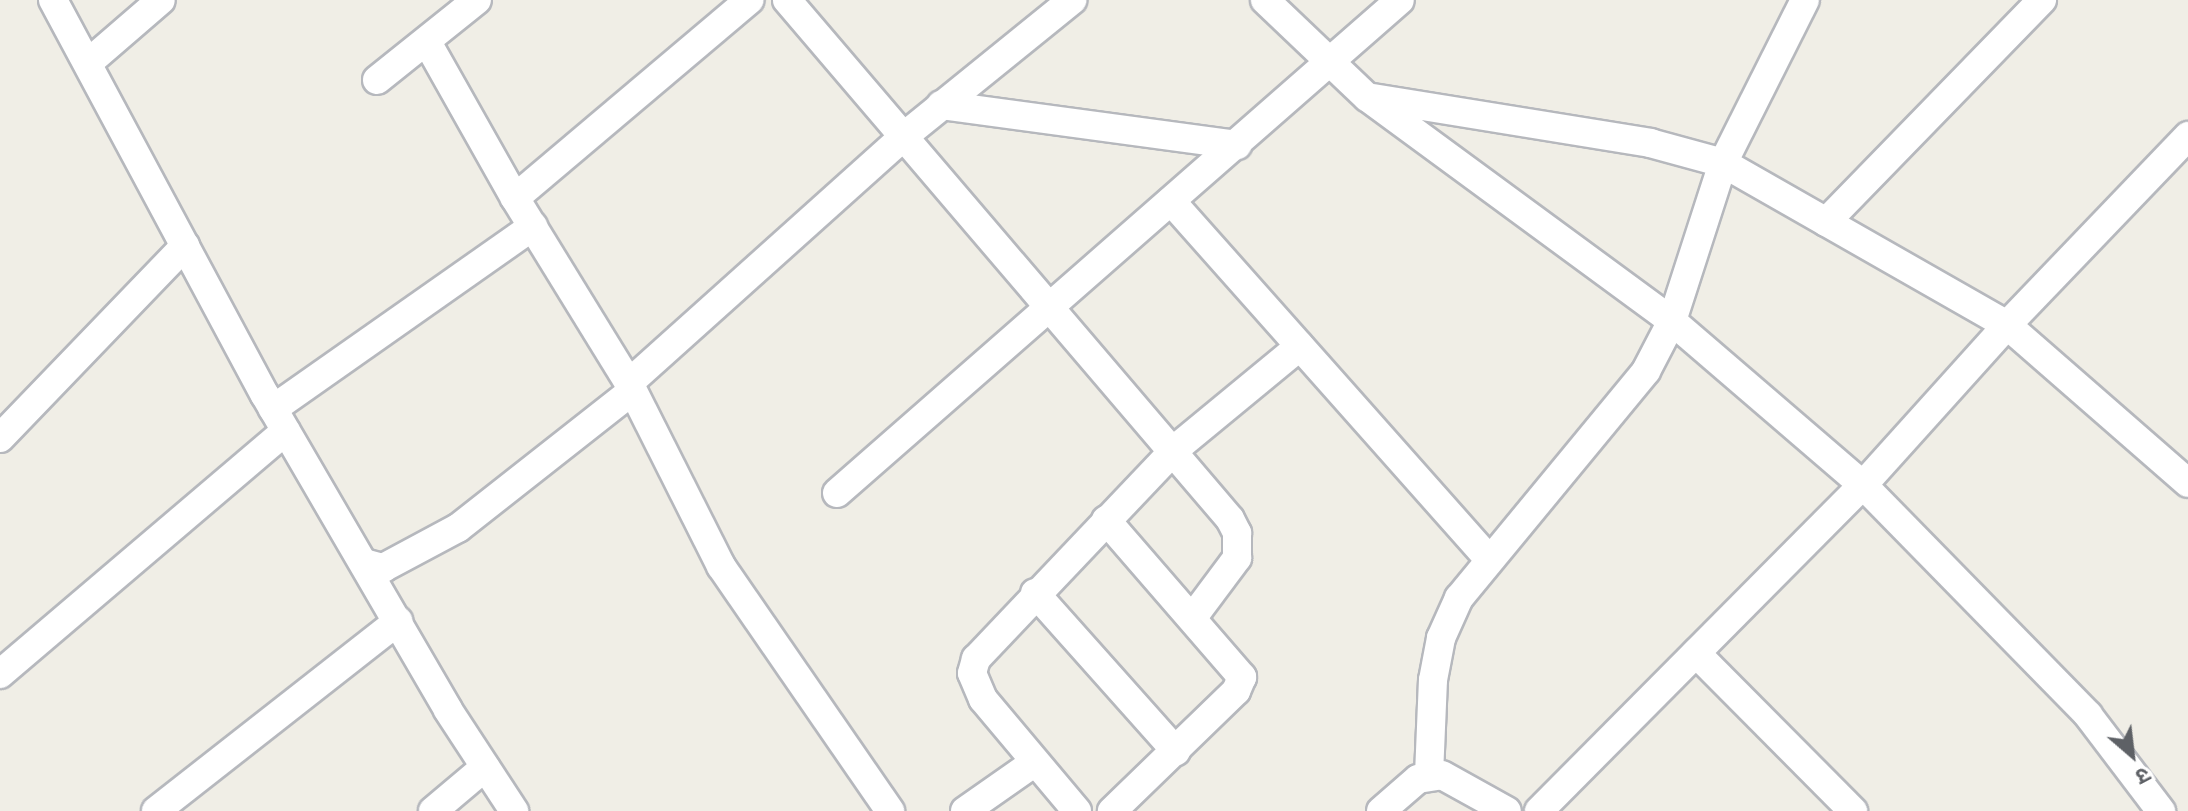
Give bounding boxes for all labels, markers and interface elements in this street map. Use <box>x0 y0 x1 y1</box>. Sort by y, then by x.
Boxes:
north arrow <box>2092 715 2172 795</box>
text: उ <box>2130 759 2156 793</box>

